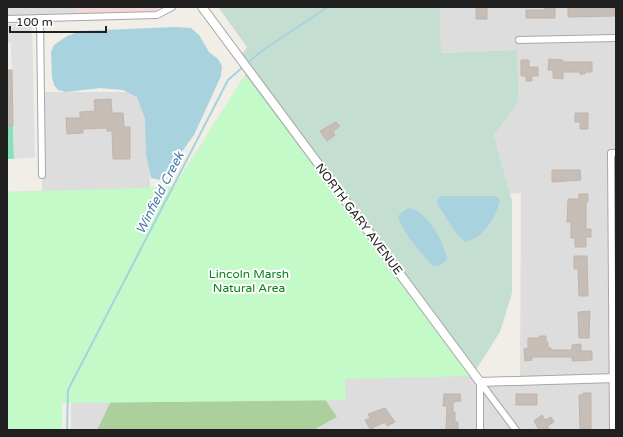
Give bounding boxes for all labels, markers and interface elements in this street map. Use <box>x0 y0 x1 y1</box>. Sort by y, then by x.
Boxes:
scale bar <box>10 8 106 34</box>
text: 100 m <box>16 15 53 29</box>
water label: Winfield Creek <box>132 148 188 237</box>
street label: NORTH GARY AVENUE <box>313 161 406 278</box>
park label: Lincoln Marsh Natural Area <box>209 267 289 295</box>

